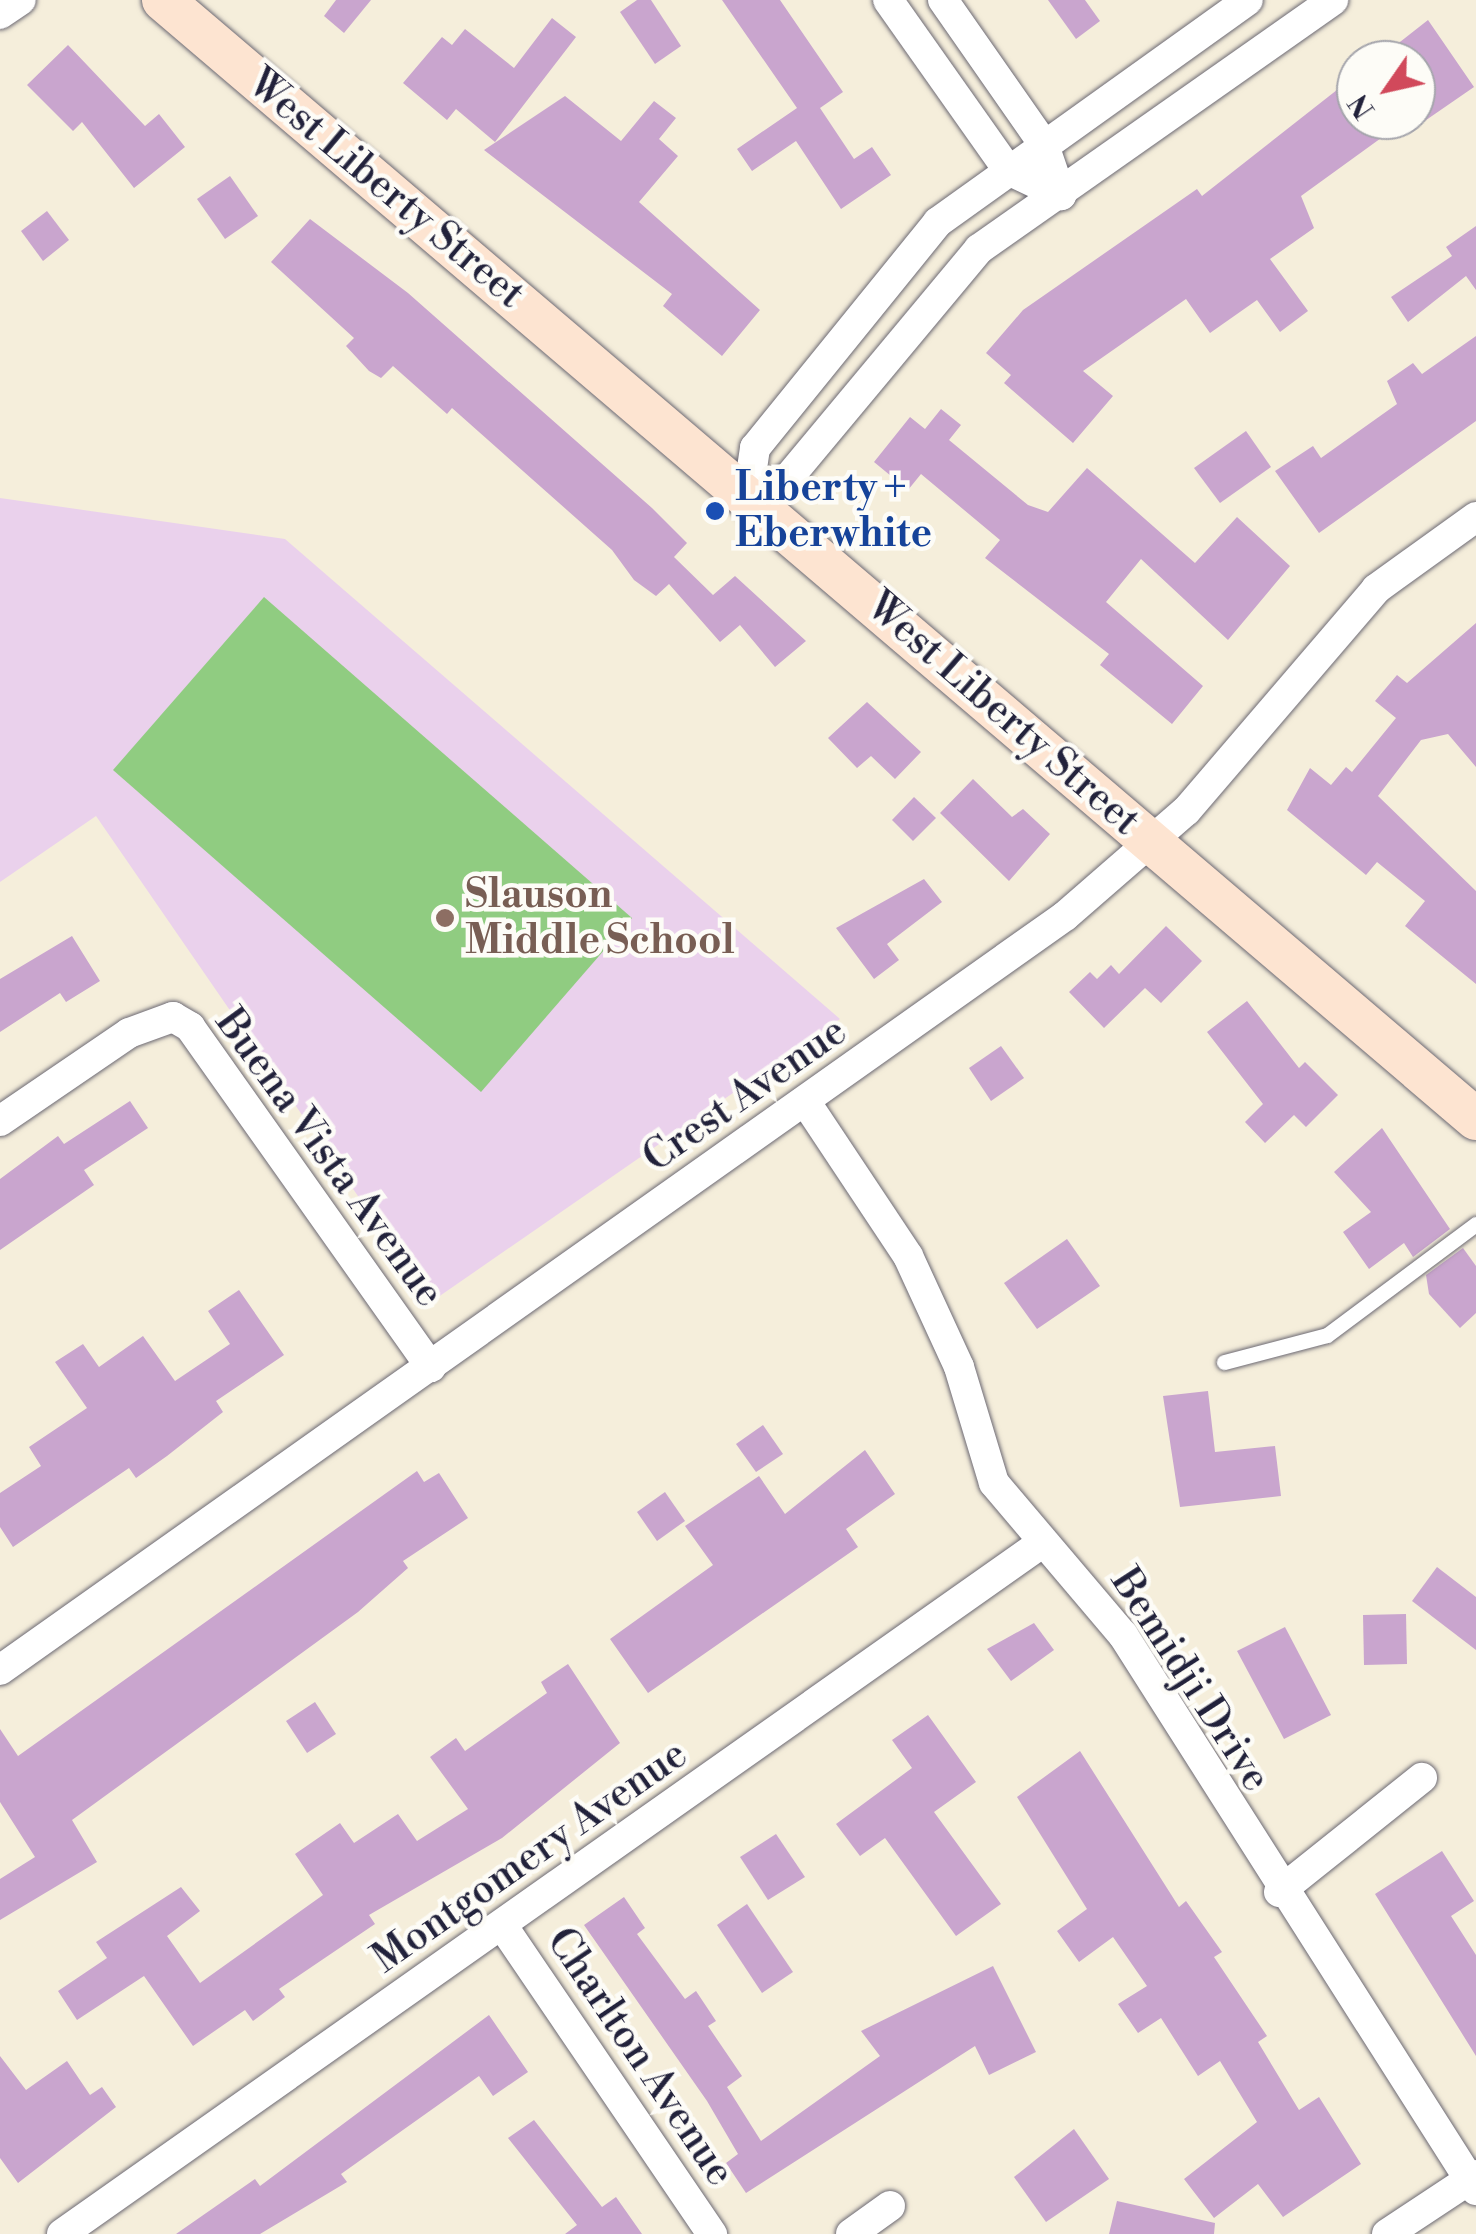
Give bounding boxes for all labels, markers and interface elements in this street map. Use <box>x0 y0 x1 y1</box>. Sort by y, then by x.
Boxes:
north arrow <box>1336 40 1436 140</box>
street label: West Liberty Street <box>238 60 534 318</box>
text: N <box>1342 87 1383 125</box>
place label: Liberty + Eberwhite <box>735 464 932 558</box>
marker: Liberty + Eberwhite <box>704 500 726 522</box>
street label: West Liberty Street <box>857 582 1149 846</box>
place label: Slauson Middle School <box>465 871 735 965</box>
marker: Slauson Middle School <box>434 907 456 929</box>
street label: Buena Vista Avenue <box>205 1000 453 1316</box>
street label: Crest Avenue <box>634 1007 856 1183</box>
street label: Bemidji Drive <box>1100 1560 1280 1800</box>
street label: Montgomery Avenue <box>364 1731 696 1983</box>
street label: Charlton Avenue <box>536 1919 744 2195</box>

